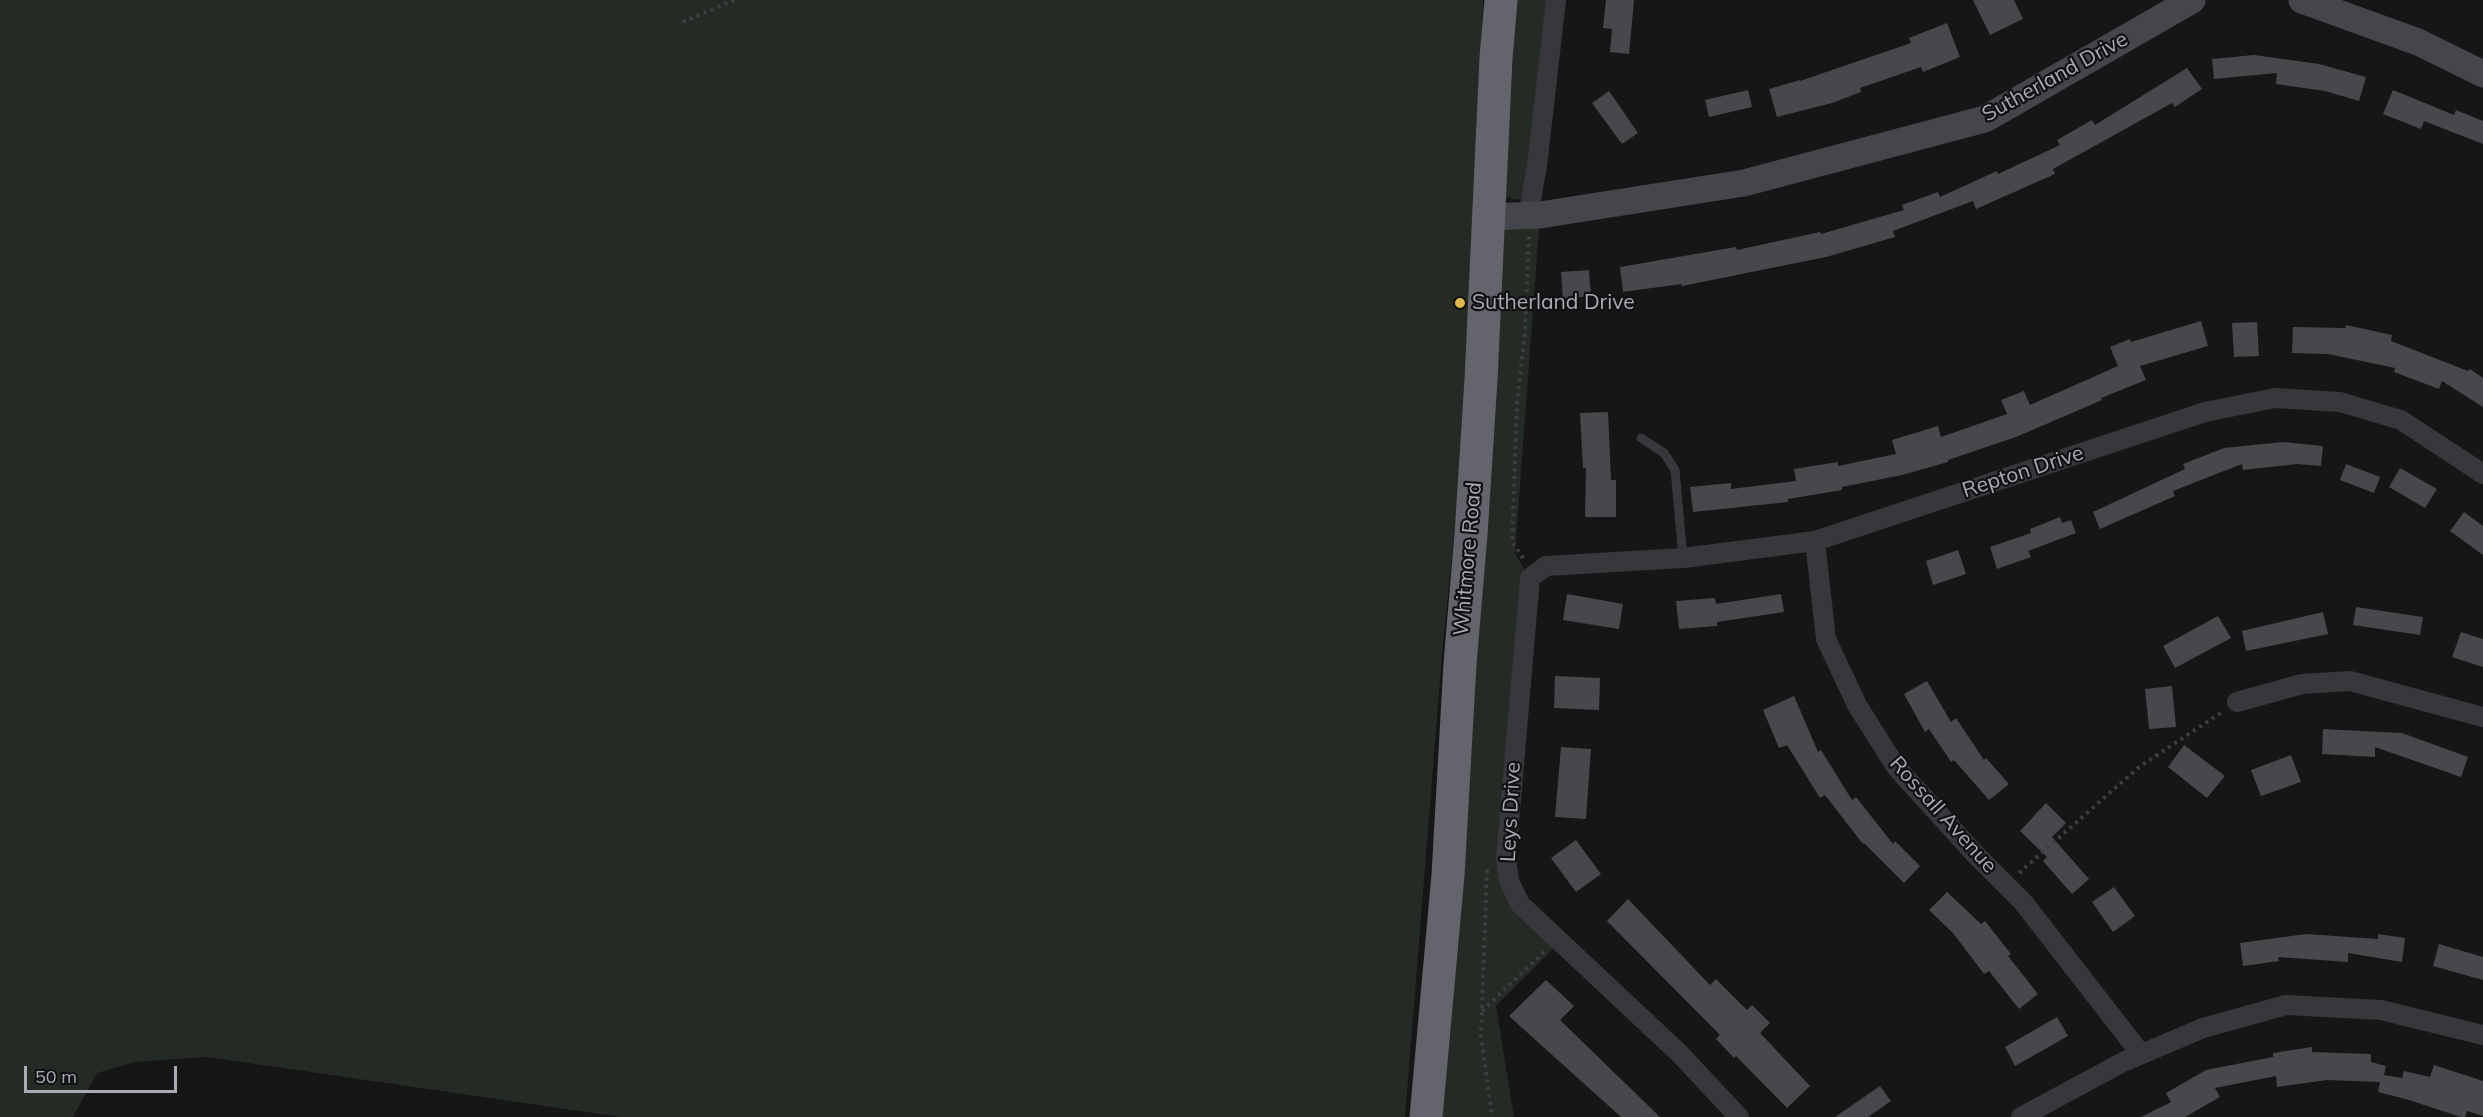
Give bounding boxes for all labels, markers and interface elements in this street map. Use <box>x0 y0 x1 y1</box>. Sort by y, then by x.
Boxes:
street label: Sutherland Drive <box>1978 27 2132 127</box>
place label: Sutherland Drive <box>1472 290 1635 316</box>
marker: Sutherland Drive <box>1453 296 1467 310</box>
street label: Repton Drive <box>1959 441 2087 503</box>
street label: Whitmore Road <box>1449 481 1487 637</box>
street label: Rossall Avenue <box>1884 751 2002 879</box>
street label: Leys Drive <box>1496 761 1526 863</box>
scale bar <box>27 1054 180 1092</box>
text: 50 m <box>35 1065 77 1088</box>

